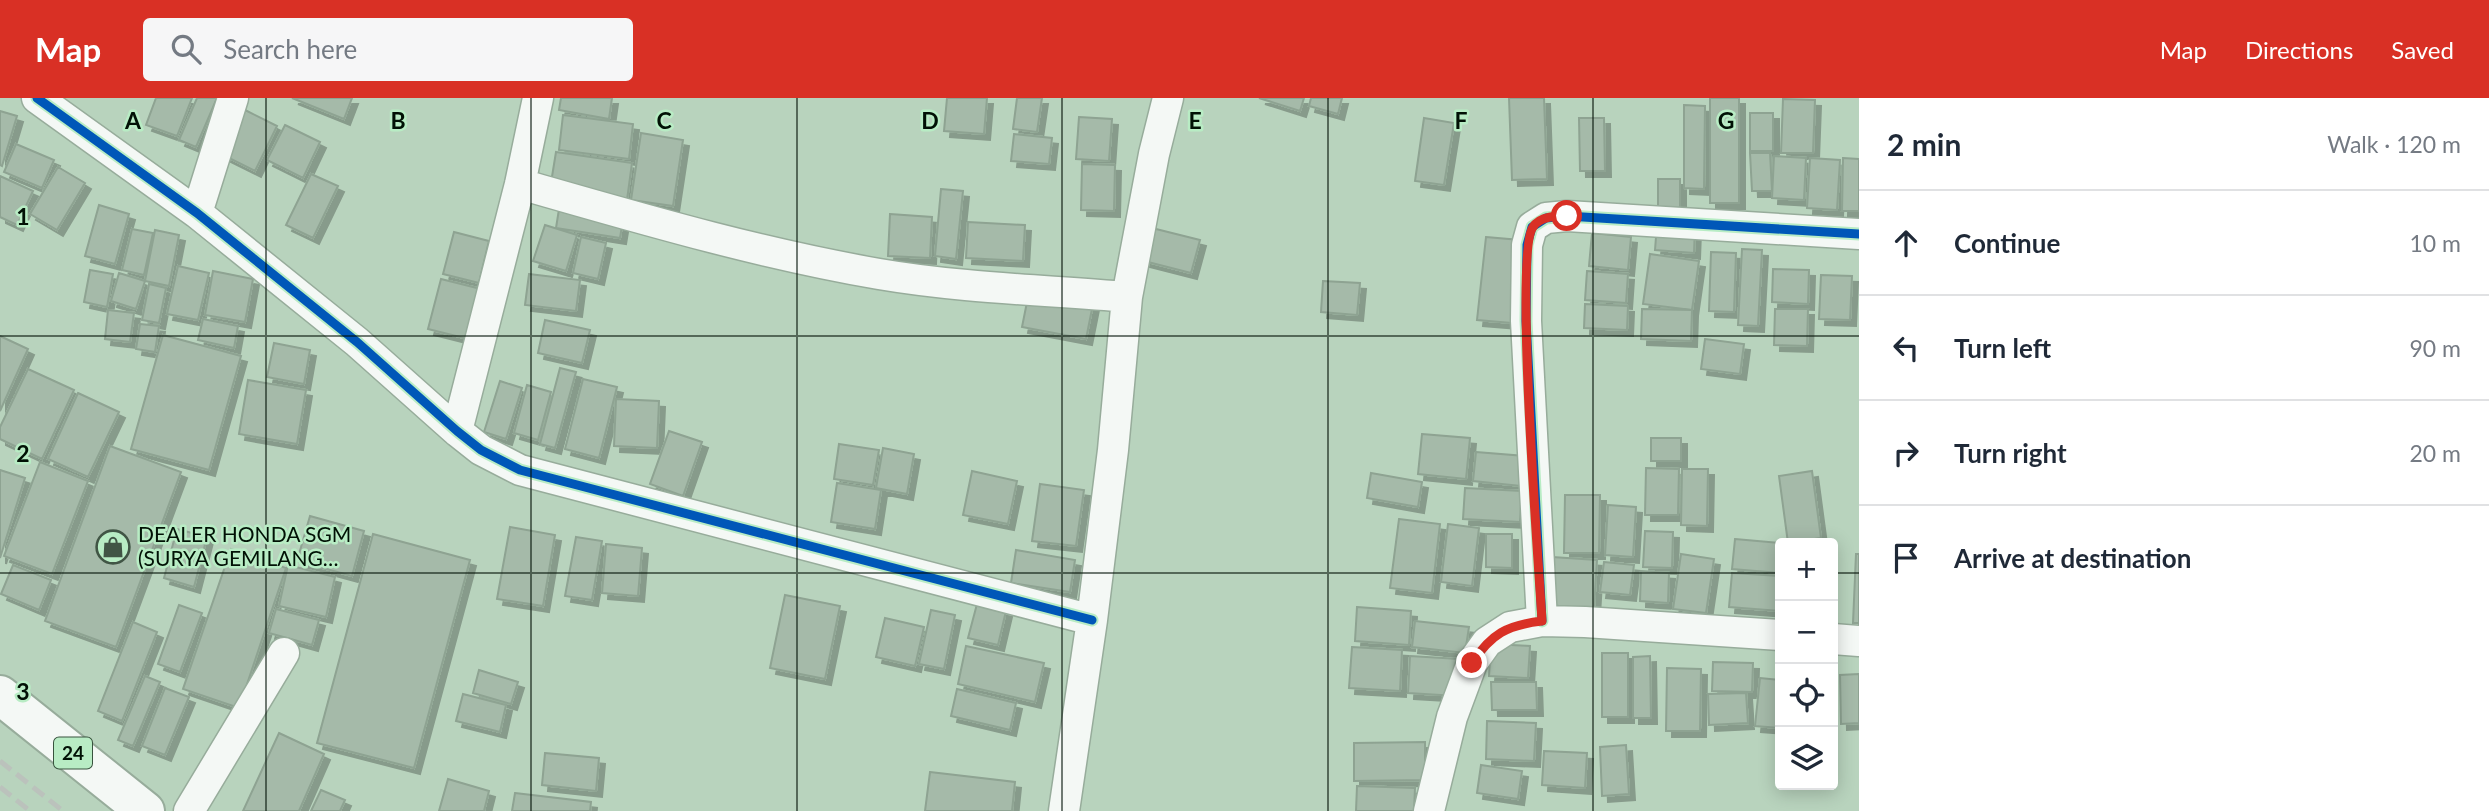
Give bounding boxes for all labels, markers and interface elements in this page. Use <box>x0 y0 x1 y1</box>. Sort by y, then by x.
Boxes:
search box <box>143 18 633 81</box>
text: Map <box>35 29 101 69</box>
icon: search <box>167 30 205 68</box>
text: Search here <box>223 33 357 65</box>
text: Map <box>2160 35 2207 64</box>
text: Directions <box>2245 35 2353 64</box>
text: Saved <box>2391 35 2454 64</box>
text: A <box>124 106 142 134</box>
text: B <box>390 106 406 134</box>
text: C <box>656 106 672 134</box>
text: D <box>921 106 939 134</box>
text: E <box>1188 106 1202 134</box>
text: F <box>1454 106 1468 134</box>
text: G <box>1718 106 1734 134</box>
text: 2 min <box>1887 126 1961 162</box>
text: Walk · 120 m <box>2327 130 2461 158</box>
route start <box>1551 200 1582 231</box>
text: 1 <box>16 202 30 230</box>
icon: ahead <box>1887 224 1925 262</box>
text: Continue <box>1954 227 2060 259</box>
text: 10 m <box>2410 229 2461 257</box>
icon: left <box>1887 329 1925 367</box>
text: Turn left <box>1954 332 2051 364</box>
text: 90 m <box>2410 334 2461 362</box>
icon: right <box>1887 434 1925 472</box>
text: Turn right <box>1954 437 2067 469</box>
text: 2 <box>16 439 30 467</box>
text: 20 m <box>2410 439 2461 467</box>
place label: DEALER HONDA SGM (SURYA GEMILANG… <box>138 521 351 570</box>
shop icon: DEALER HONDA SGM (SURYA GEMILANG… <box>94 528 132 566</box>
map controls <box>1775 538 1838 790</box>
button: + <box>1775 538 1838 601</box>
icon: arrive <box>1887 539 1925 577</box>
text: Arrive at destination <box>1954 542 2191 574</box>
button: − <box>1775 601 1838 664</box>
route end <box>1456 647 1487 678</box>
button: locate <box>1775 664 1838 727</box>
text: 3 <box>16 677 30 705</box>
button: layers <box>1775 727 1838 790</box>
road number: 24 <box>54 738 92 768</box>

